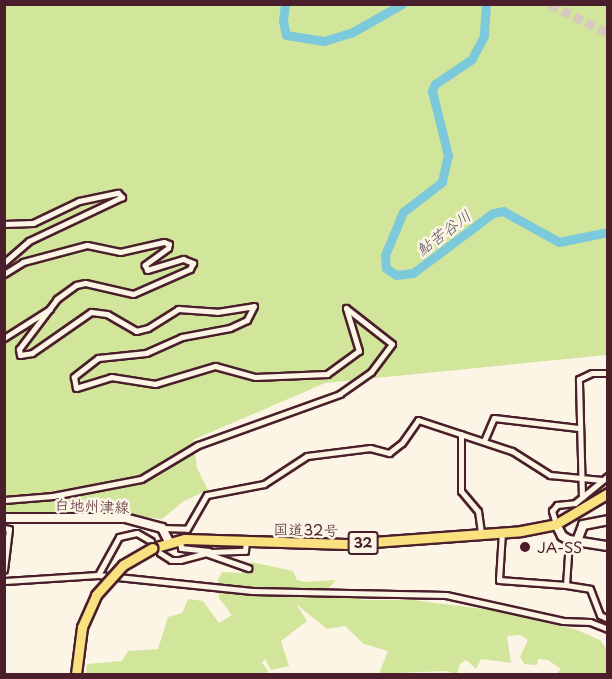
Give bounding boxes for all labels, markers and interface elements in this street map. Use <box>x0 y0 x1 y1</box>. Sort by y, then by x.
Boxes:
water label: 鮎苦谷川 <box>412 205 474 259</box>
street label: 白地州津線 <box>54 495 130 515</box>
street label: 国道32号 <box>273 519 339 539</box>
road number: 32 <box>346 532 380 554</box>
place label: JA-SS <box>537 538 583 556</box>
marker: JA-SS <box>518 540 532 554</box>

